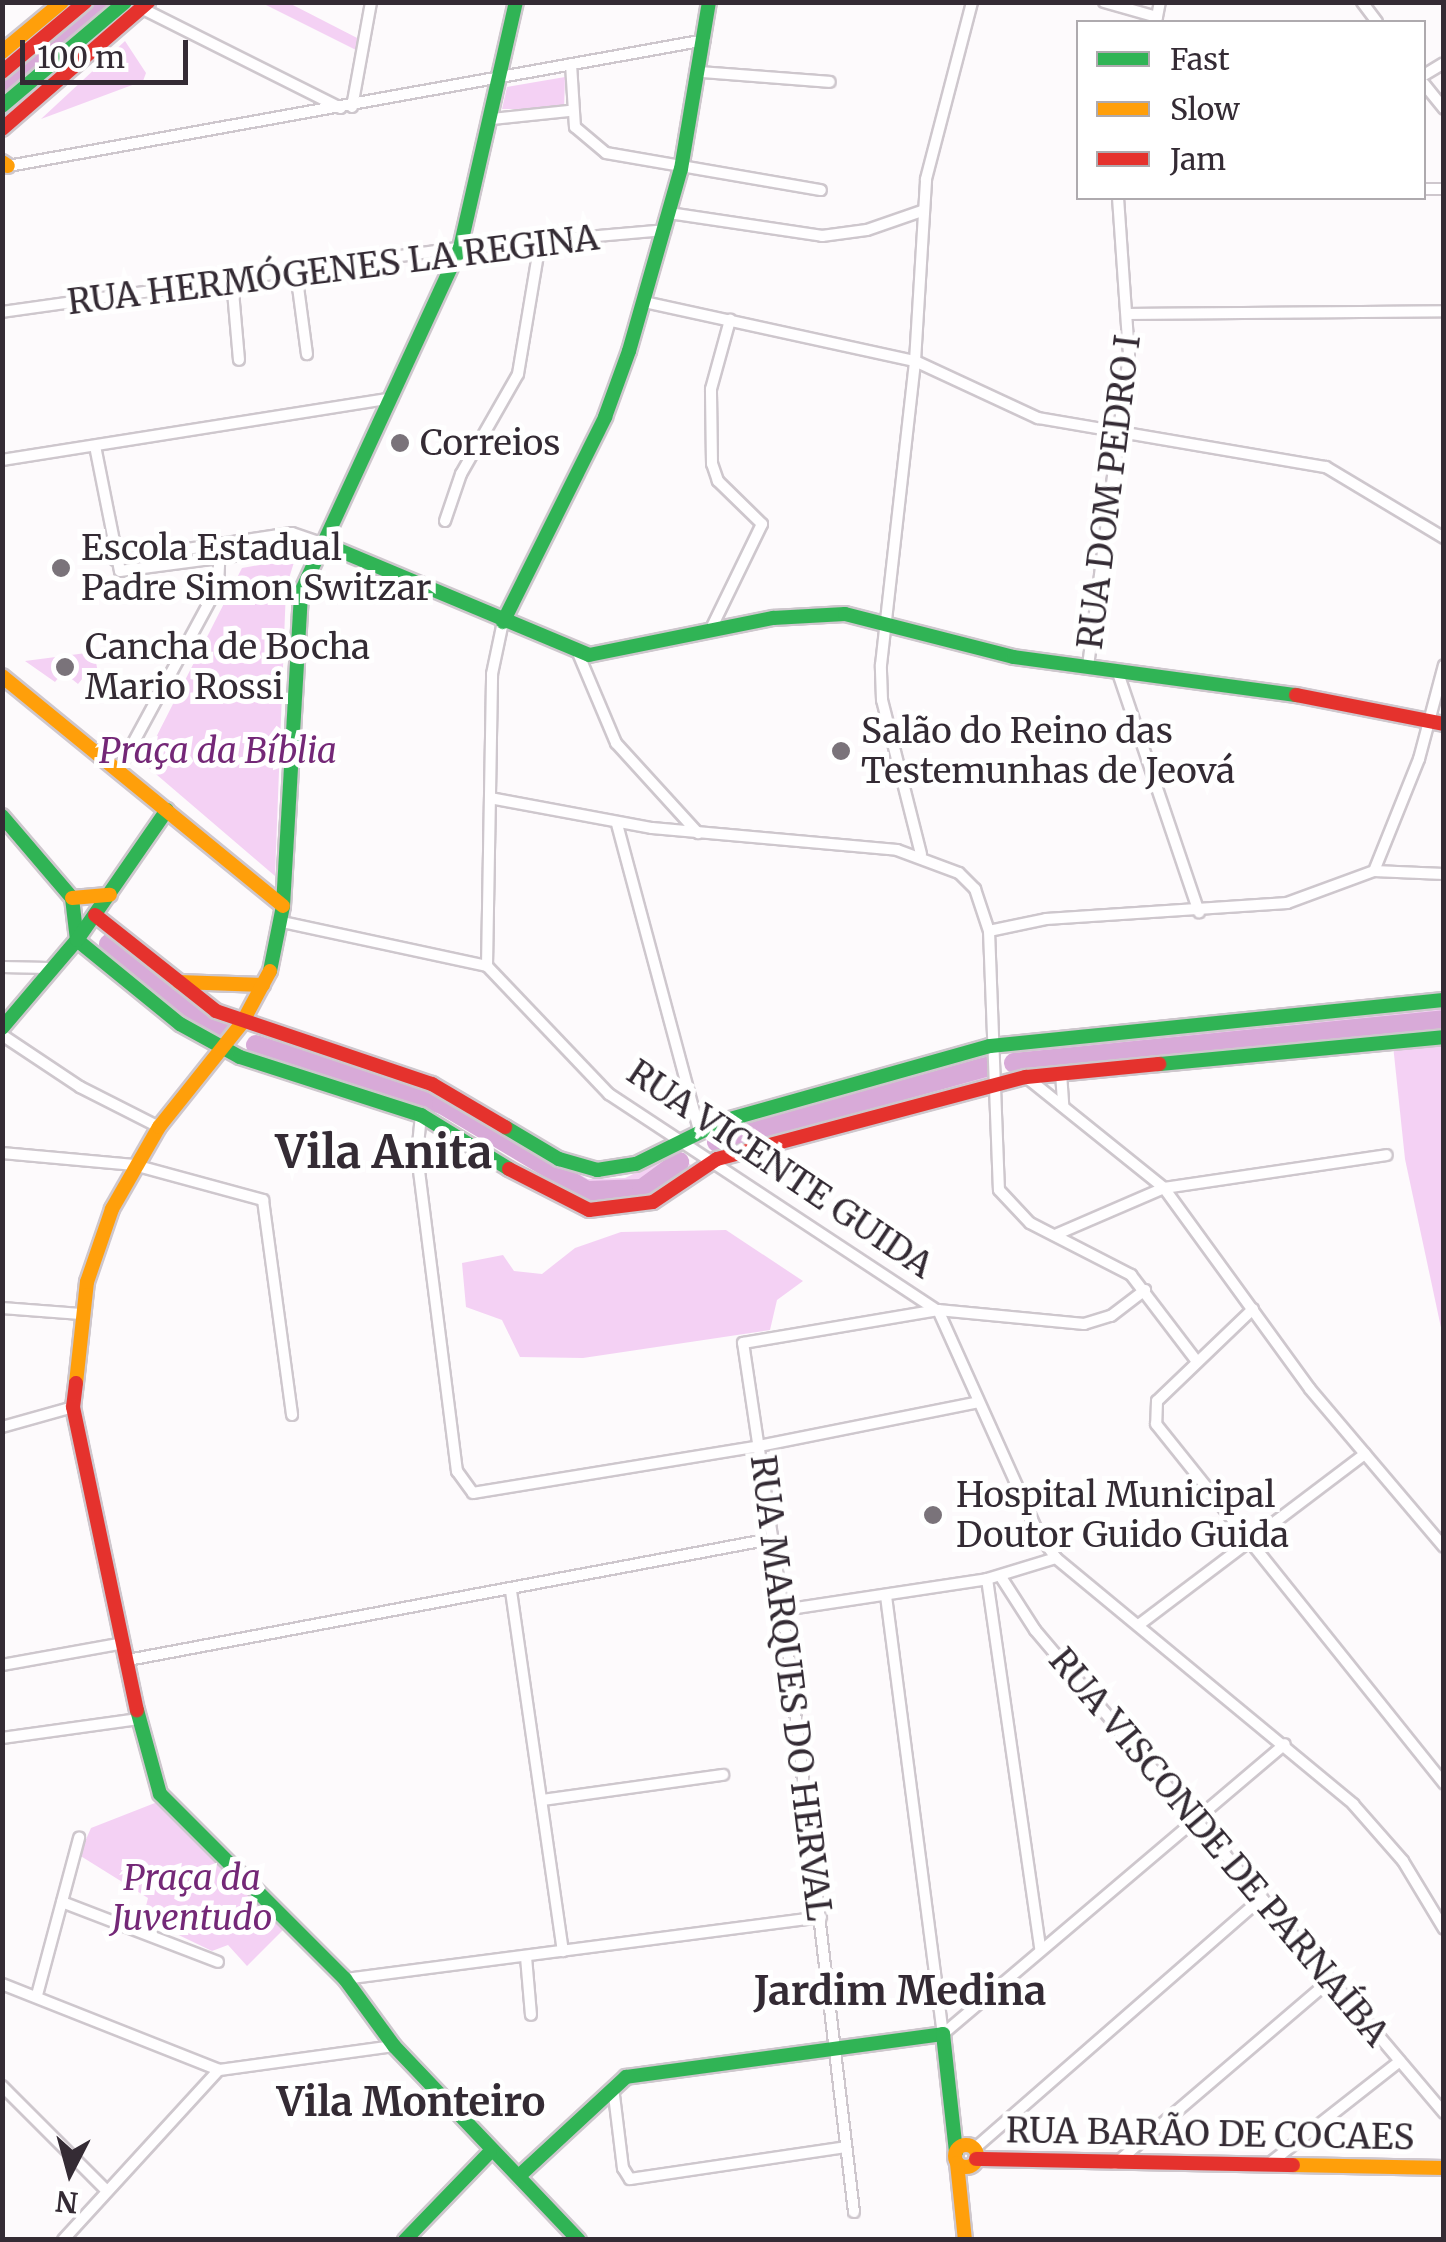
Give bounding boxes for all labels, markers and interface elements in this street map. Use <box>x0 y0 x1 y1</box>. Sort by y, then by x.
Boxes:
scale bar <box>25 20 192 82</box>
legend <box>1076 20 1426 200</box>
text: 100 m <box>37 38 125 76</box>
text: Fast <box>1170 40 1230 78</box>
text: Slow <box>1170 90 1240 128</box>
text: Jam <box>1170 140 1226 178</box>
street label: RUA HERMÓGENES LA REGINA <box>65 217 601 323</box>
street label: RUA DOM PEDRO I <box>1069 332 1149 652</box>
place label: Correios <box>420 422 560 464</box>
marker: Correios <box>389 432 411 454</box>
place label: Escola Estadual Padre Simon Switzar <box>81 527 432 609</box>
marker: Escola Estadual Padre Simon Switzar <box>50 557 72 579</box>
place label: Cancha de Bocha Mario Rossi <box>85 626 370 708</box>
marker: Cancha de Bocha Mario Rossi <box>54 656 76 678</box>
place label: Salão do Reino das Testemunhas de Jeová <box>861 710 1235 792</box>
park label: Praça da Bíblia <box>99 730 337 772</box>
marker: Salão do Reino das Testemunhas de Jeová <box>830 740 852 762</box>
street label: RUA VICENTE GUIDA <box>619 1051 941 1287</box>
district label: Vila Anita <box>276 1126 492 1180</box>
street label: RUA MARQUES DO HERVAL <box>742 1453 840 1923</box>
place label: Hospital Municipal Doutor Guido Guida <box>956 1474 1289 1556</box>
marker: Hospital Municipal Doutor Guido Guida <box>920 1502 946 1528</box>
street label: RUA VISCONDE DE PARNAÍBA <box>1040 1640 1398 2054</box>
park label: Praça da Juventudo <box>112 1857 272 1939</box>
district label: Jardim Medina <box>754 1967 1046 2015</box>
district label: Vila Monteiro <box>277 2078 545 2126</box>
street label: RUA BARÃO DE COCAES <box>1006 2109 1414 2159</box>
north arrow <box>20 2122 120 2222</box>
text: N <box>54 2183 80 2221</box>

